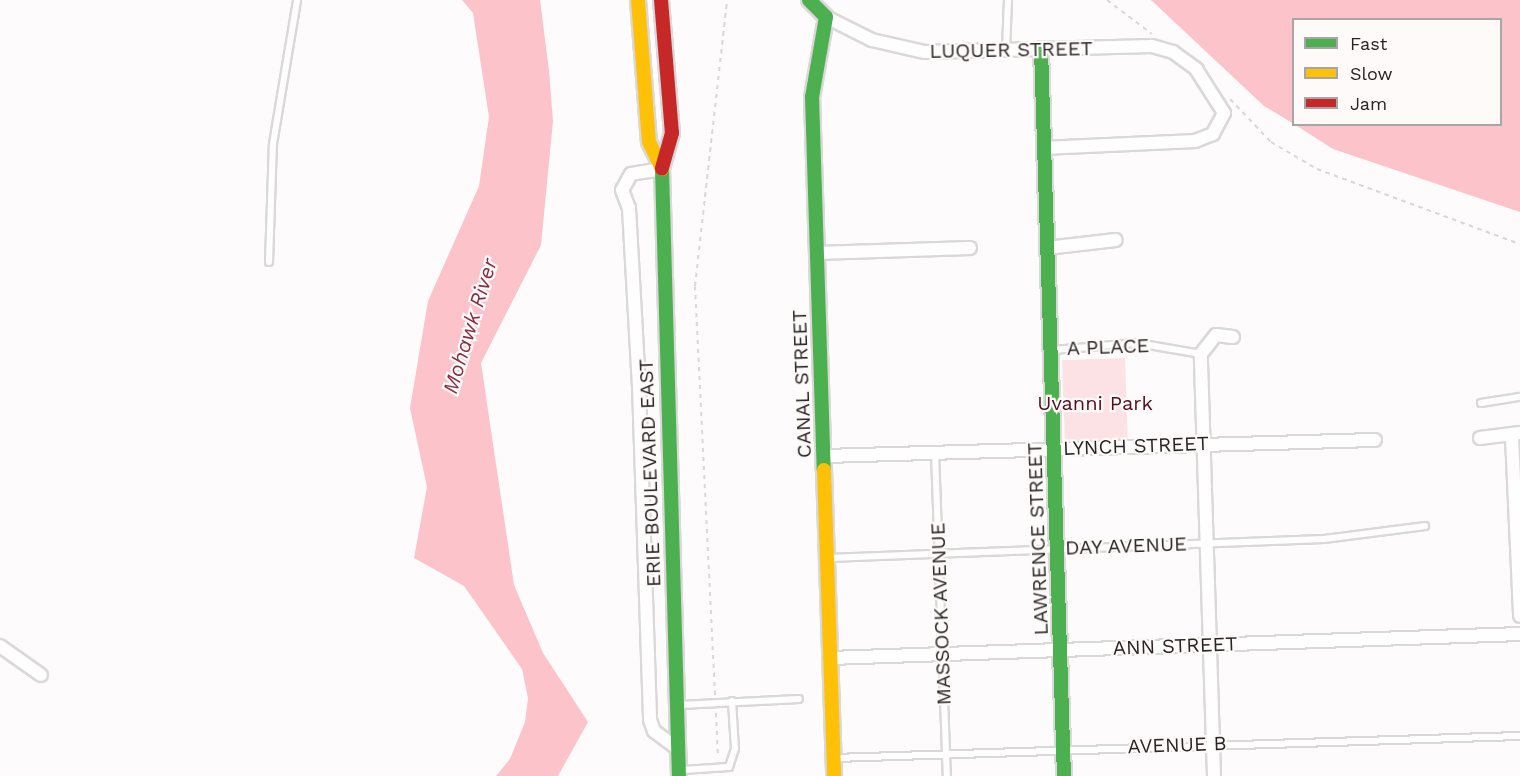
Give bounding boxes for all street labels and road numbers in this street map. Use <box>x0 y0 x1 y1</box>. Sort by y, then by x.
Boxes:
street label: LUQUER STREET <box>929 37 1093 63</box>
street label: CANAL STREET <box>787 309 817 459</box>
street label: A PLACE <box>1066 334 1150 360</box>
street label: ERIE BOULEVARD EAST <box>634 359 666 587</box>
street label: LYNCH STREET <box>1063 431 1209 461</box>
street label: LAWRENCE STREET <box>1023 442 1053 636</box>
street label: MASSOCK AVENUE <box>926 522 956 706</box>
street label: DAY AVENUE <box>1064 532 1188 560</box>
street label: ANN STREET <box>1112 632 1238 660</box>
street label: AVENUE B <box>1127 731 1227 759</box>

